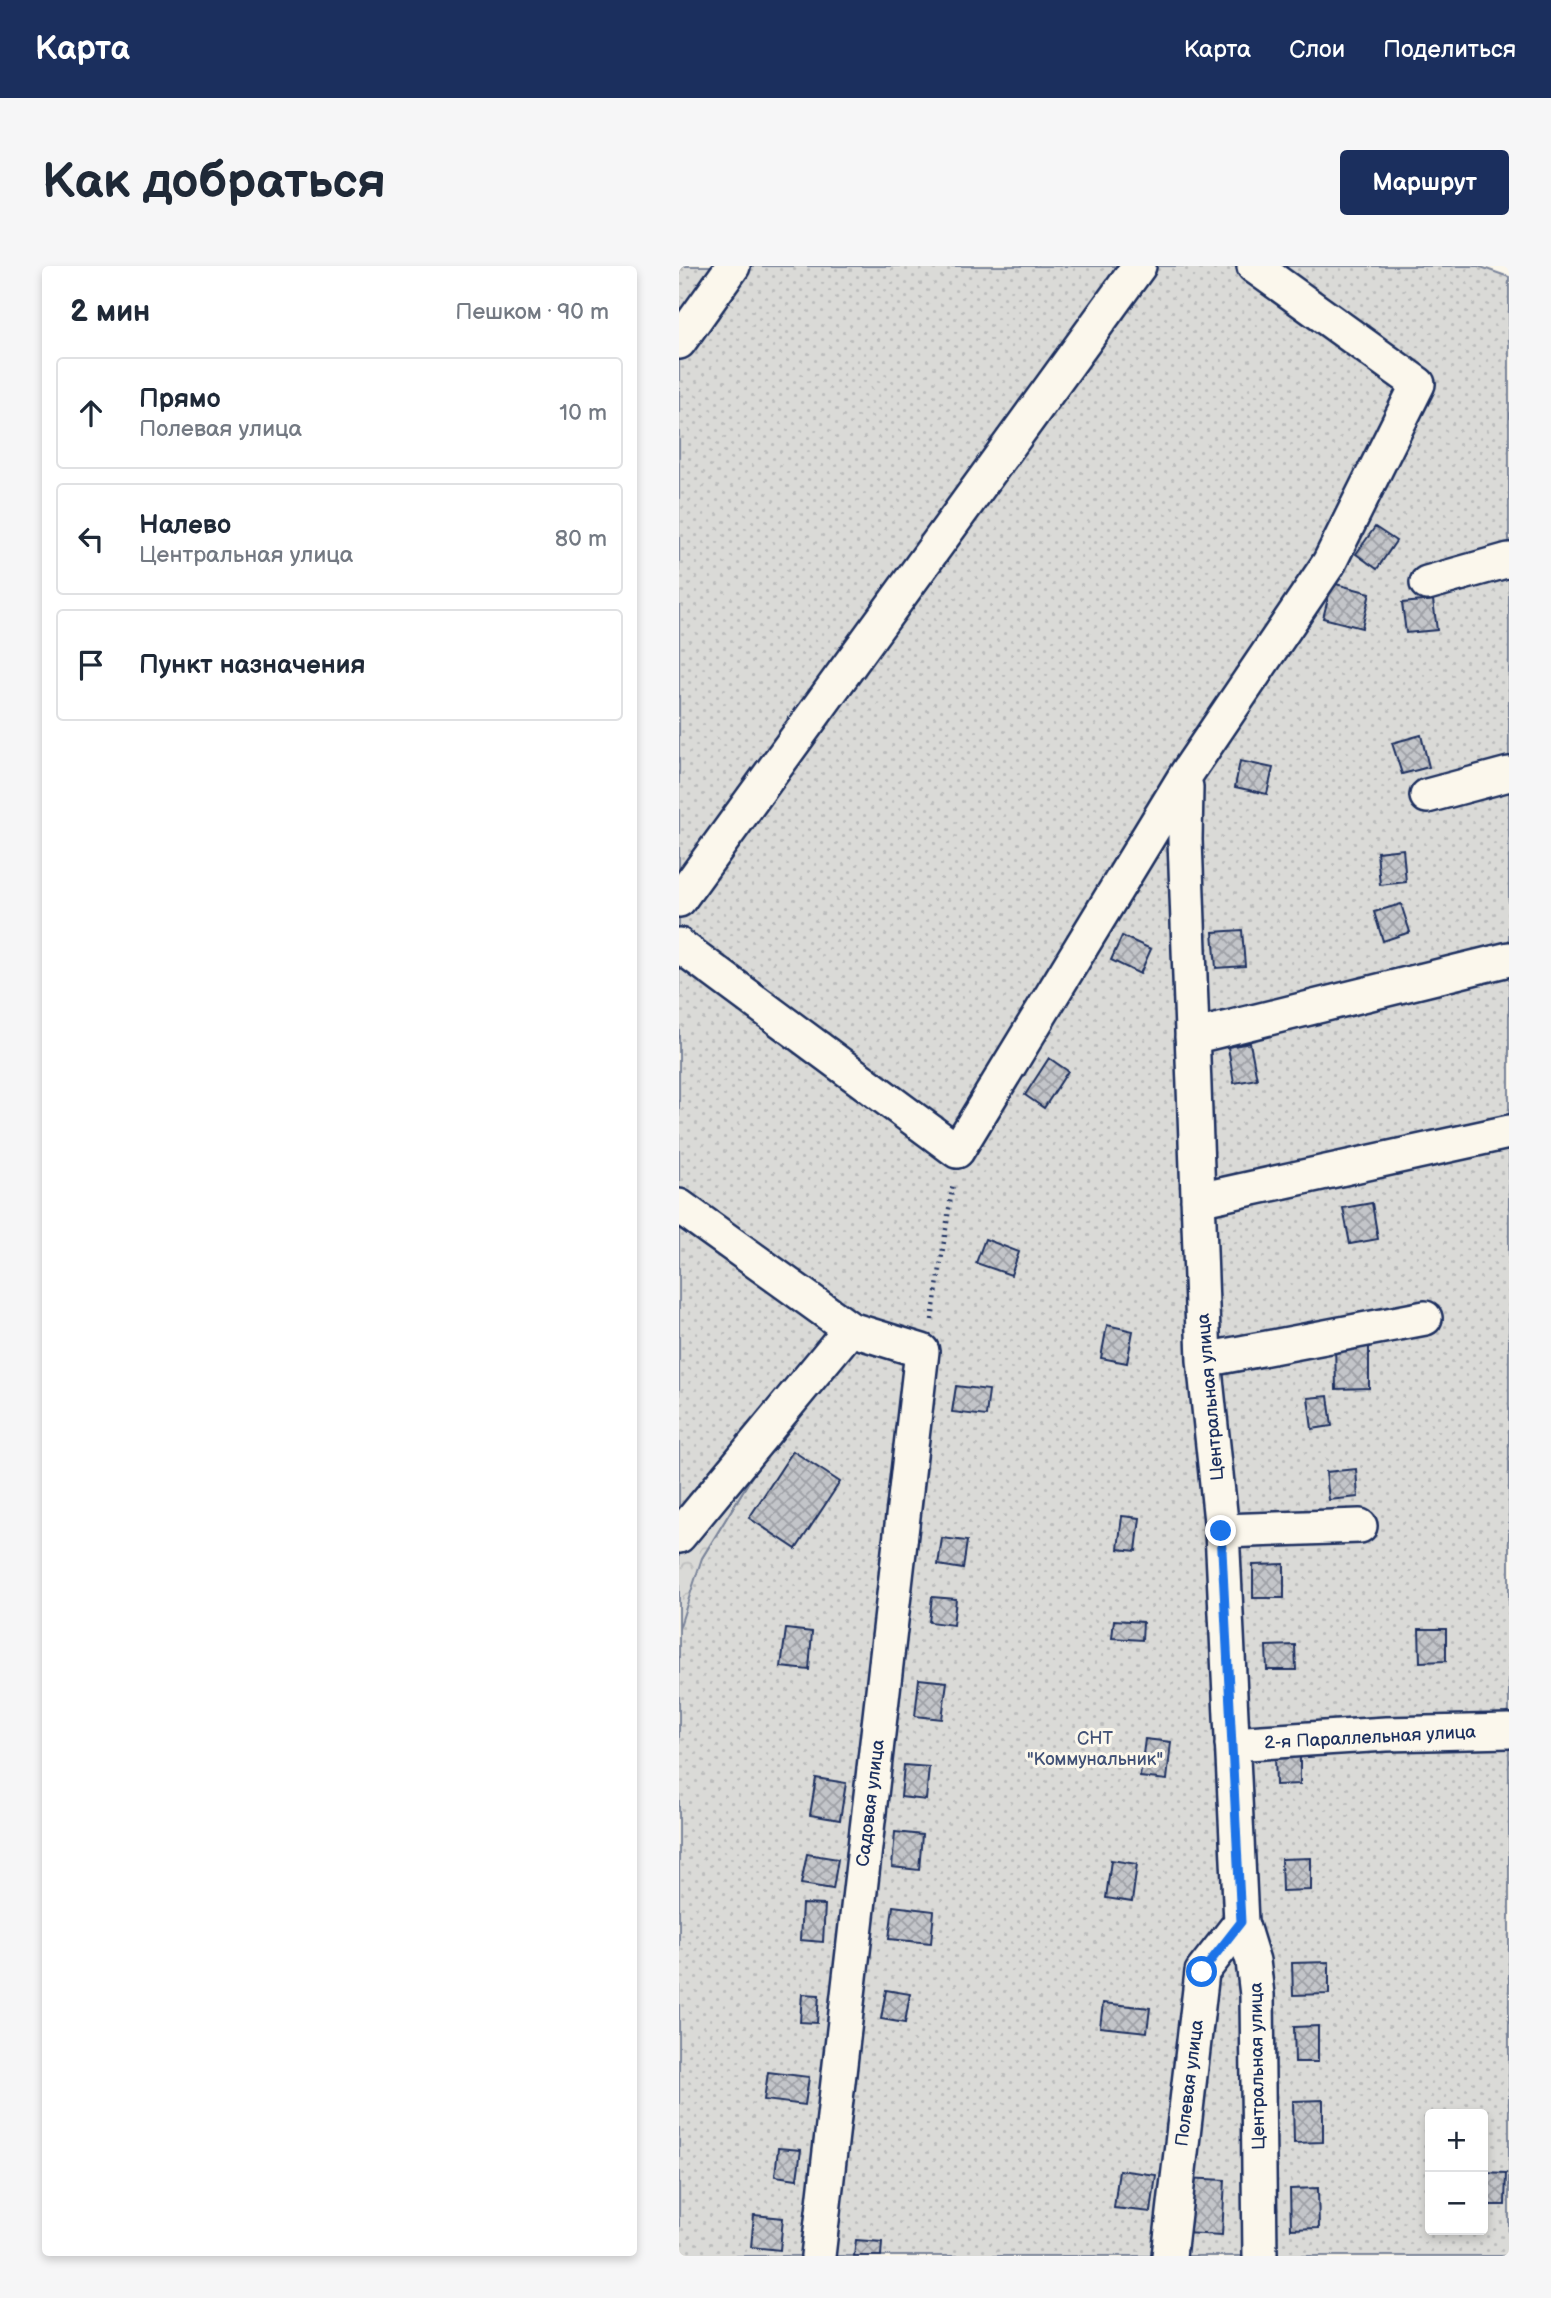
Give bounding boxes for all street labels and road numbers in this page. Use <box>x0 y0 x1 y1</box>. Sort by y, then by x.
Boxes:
street label: Центральная улица <box>1193 1312 1228 1481</box>
street label: 2-я Параллельная улица <box>1264 1721 1477 1754</box>
street label: Садовая улица <box>852 1738 889 1868</box>
street label: Центральная улица <box>1246 1982 1269 2150</box>
street label: Полевая улица <box>1171 2018 1208 2148</box>

